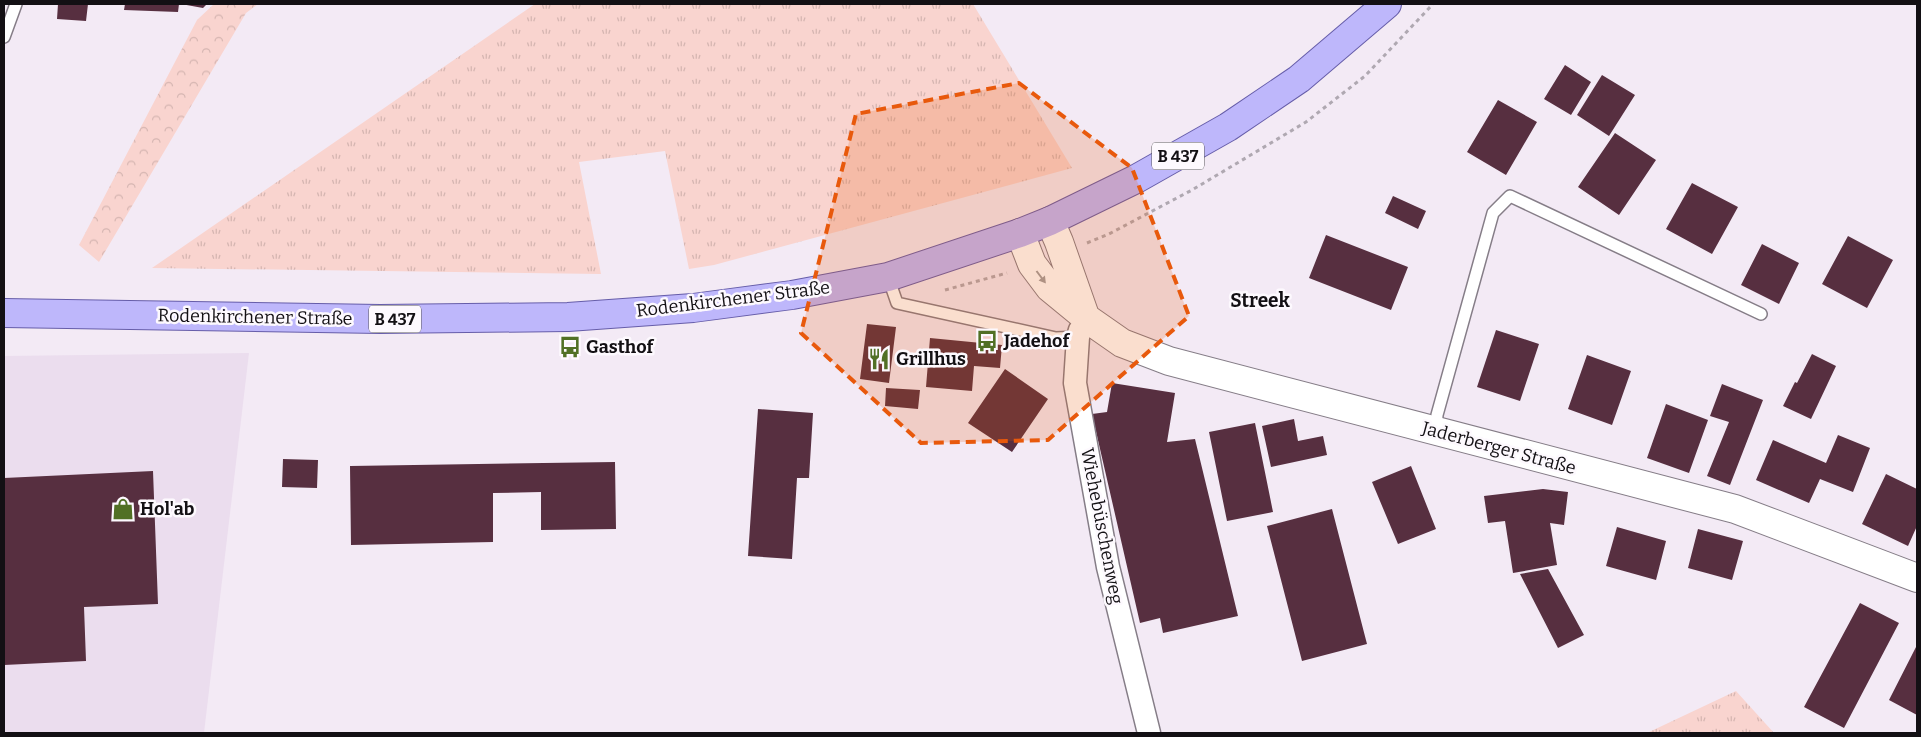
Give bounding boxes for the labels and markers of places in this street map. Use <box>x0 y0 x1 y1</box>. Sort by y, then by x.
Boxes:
bus stop icon: Jadehof <box>974 328 1000 354</box>
place label: Jadehof <box>1003 330 1070 352</box>
bus stop icon: Gasthof <box>557 334 583 360</box>
place label: Gasthof <box>586 336 655 358</box>
restaurant icon: Grillhus <box>866 346 892 372</box>
place label: Grillhus <box>896 348 966 370</box>
shop icon: Hol'ab <box>110 496 136 522</box>
place label: Hol'ab <box>140 498 195 520</box>

